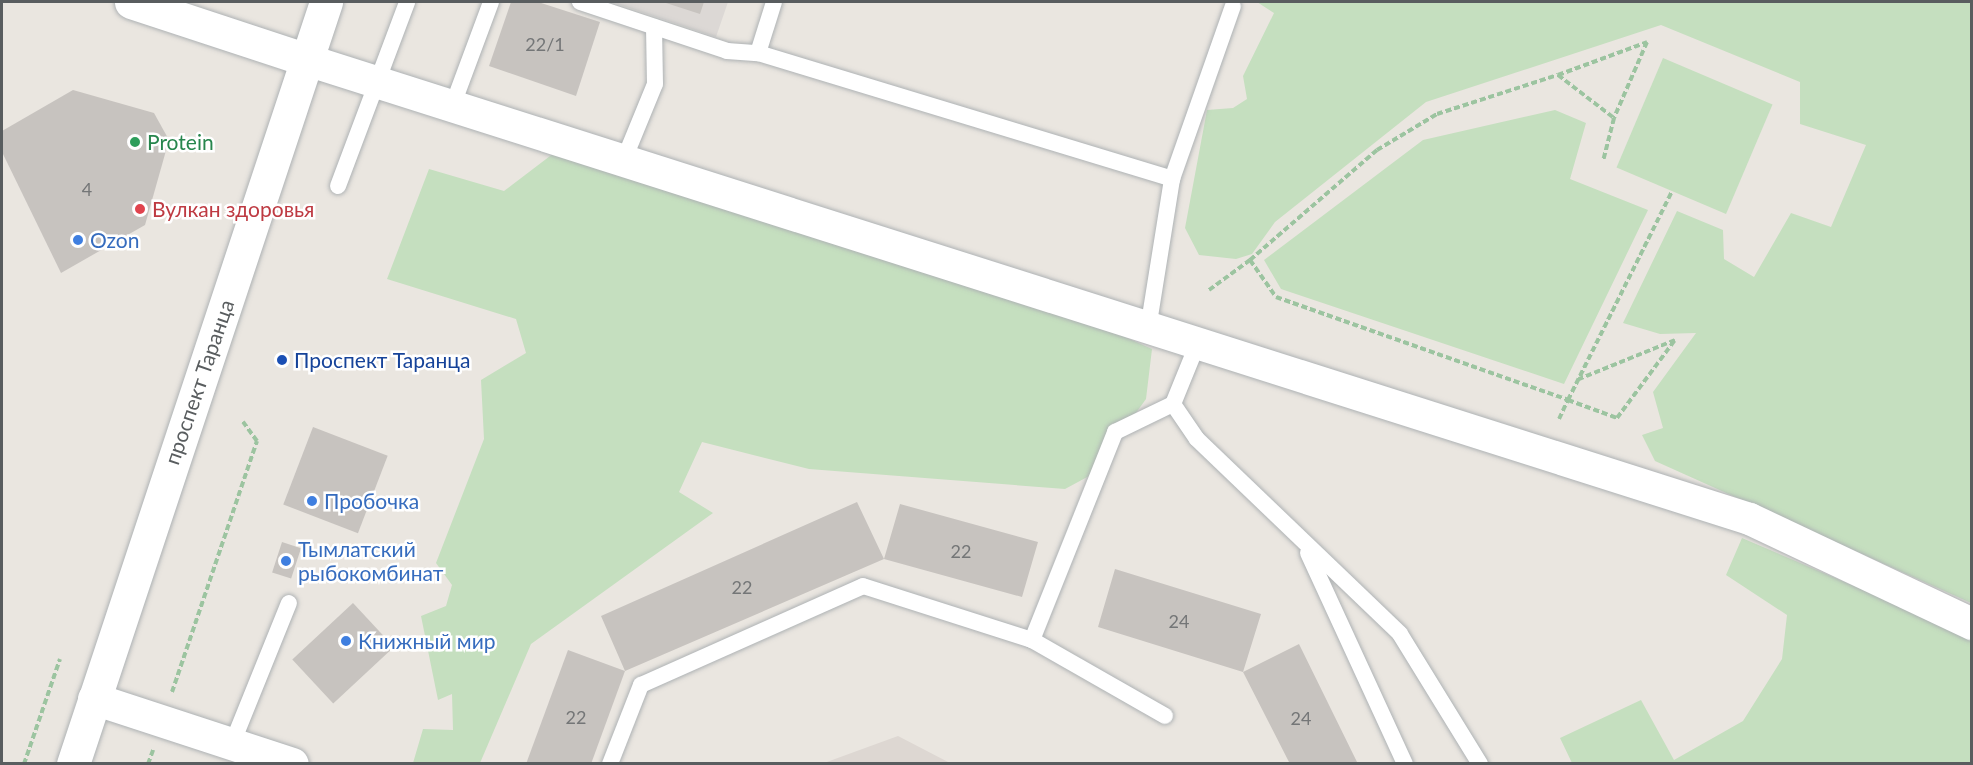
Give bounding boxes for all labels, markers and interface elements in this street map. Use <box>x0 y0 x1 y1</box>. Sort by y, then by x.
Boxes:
house number: 22/1 <box>525 33 565 55</box>
place label: Protein <box>147 129 214 155</box>
marker: Protein <box>128 135 142 149</box>
house number: 4 <box>82 178 92 200</box>
place label: Вулкан здоровья <box>152 196 314 222</box>
marker: Вулкан здоровья <box>133 202 147 216</box>
place label: Ozon <box>90 227 139 253</box>
marker: Ozon <box>71 233 85 247</box>
street label: проспект Таранца <box>159 296 239 468</box>
place label: Проспект Таранца <box>294 347 470 373</box>
marker: Проспект Таранца <box>275 353 289 367</box>
place label: Пробочка <box>324 488 419 514</box>
marker: Пробочка <box>305 494 319 508</box>
place label: Тымлатский рыбокомбинат <box>298 536 443 586</box>
house number: 22 <box>951 540 971 562</box>
marker: Тымлатский рыбокомбинат <box>279 554 293 568</box>
house number: 22 <box>732 576 752 598</box>
house number: 24 <box>1169 610 1189 632</box>
place label: Книжный мир <box>358 628 495 654</box>
marker: Книжный мир <box>339 634 353 648</box>
house number: 22 <box>566 706 586 728</box>
house number: 24 <box>1291 707 1311 729</box>

